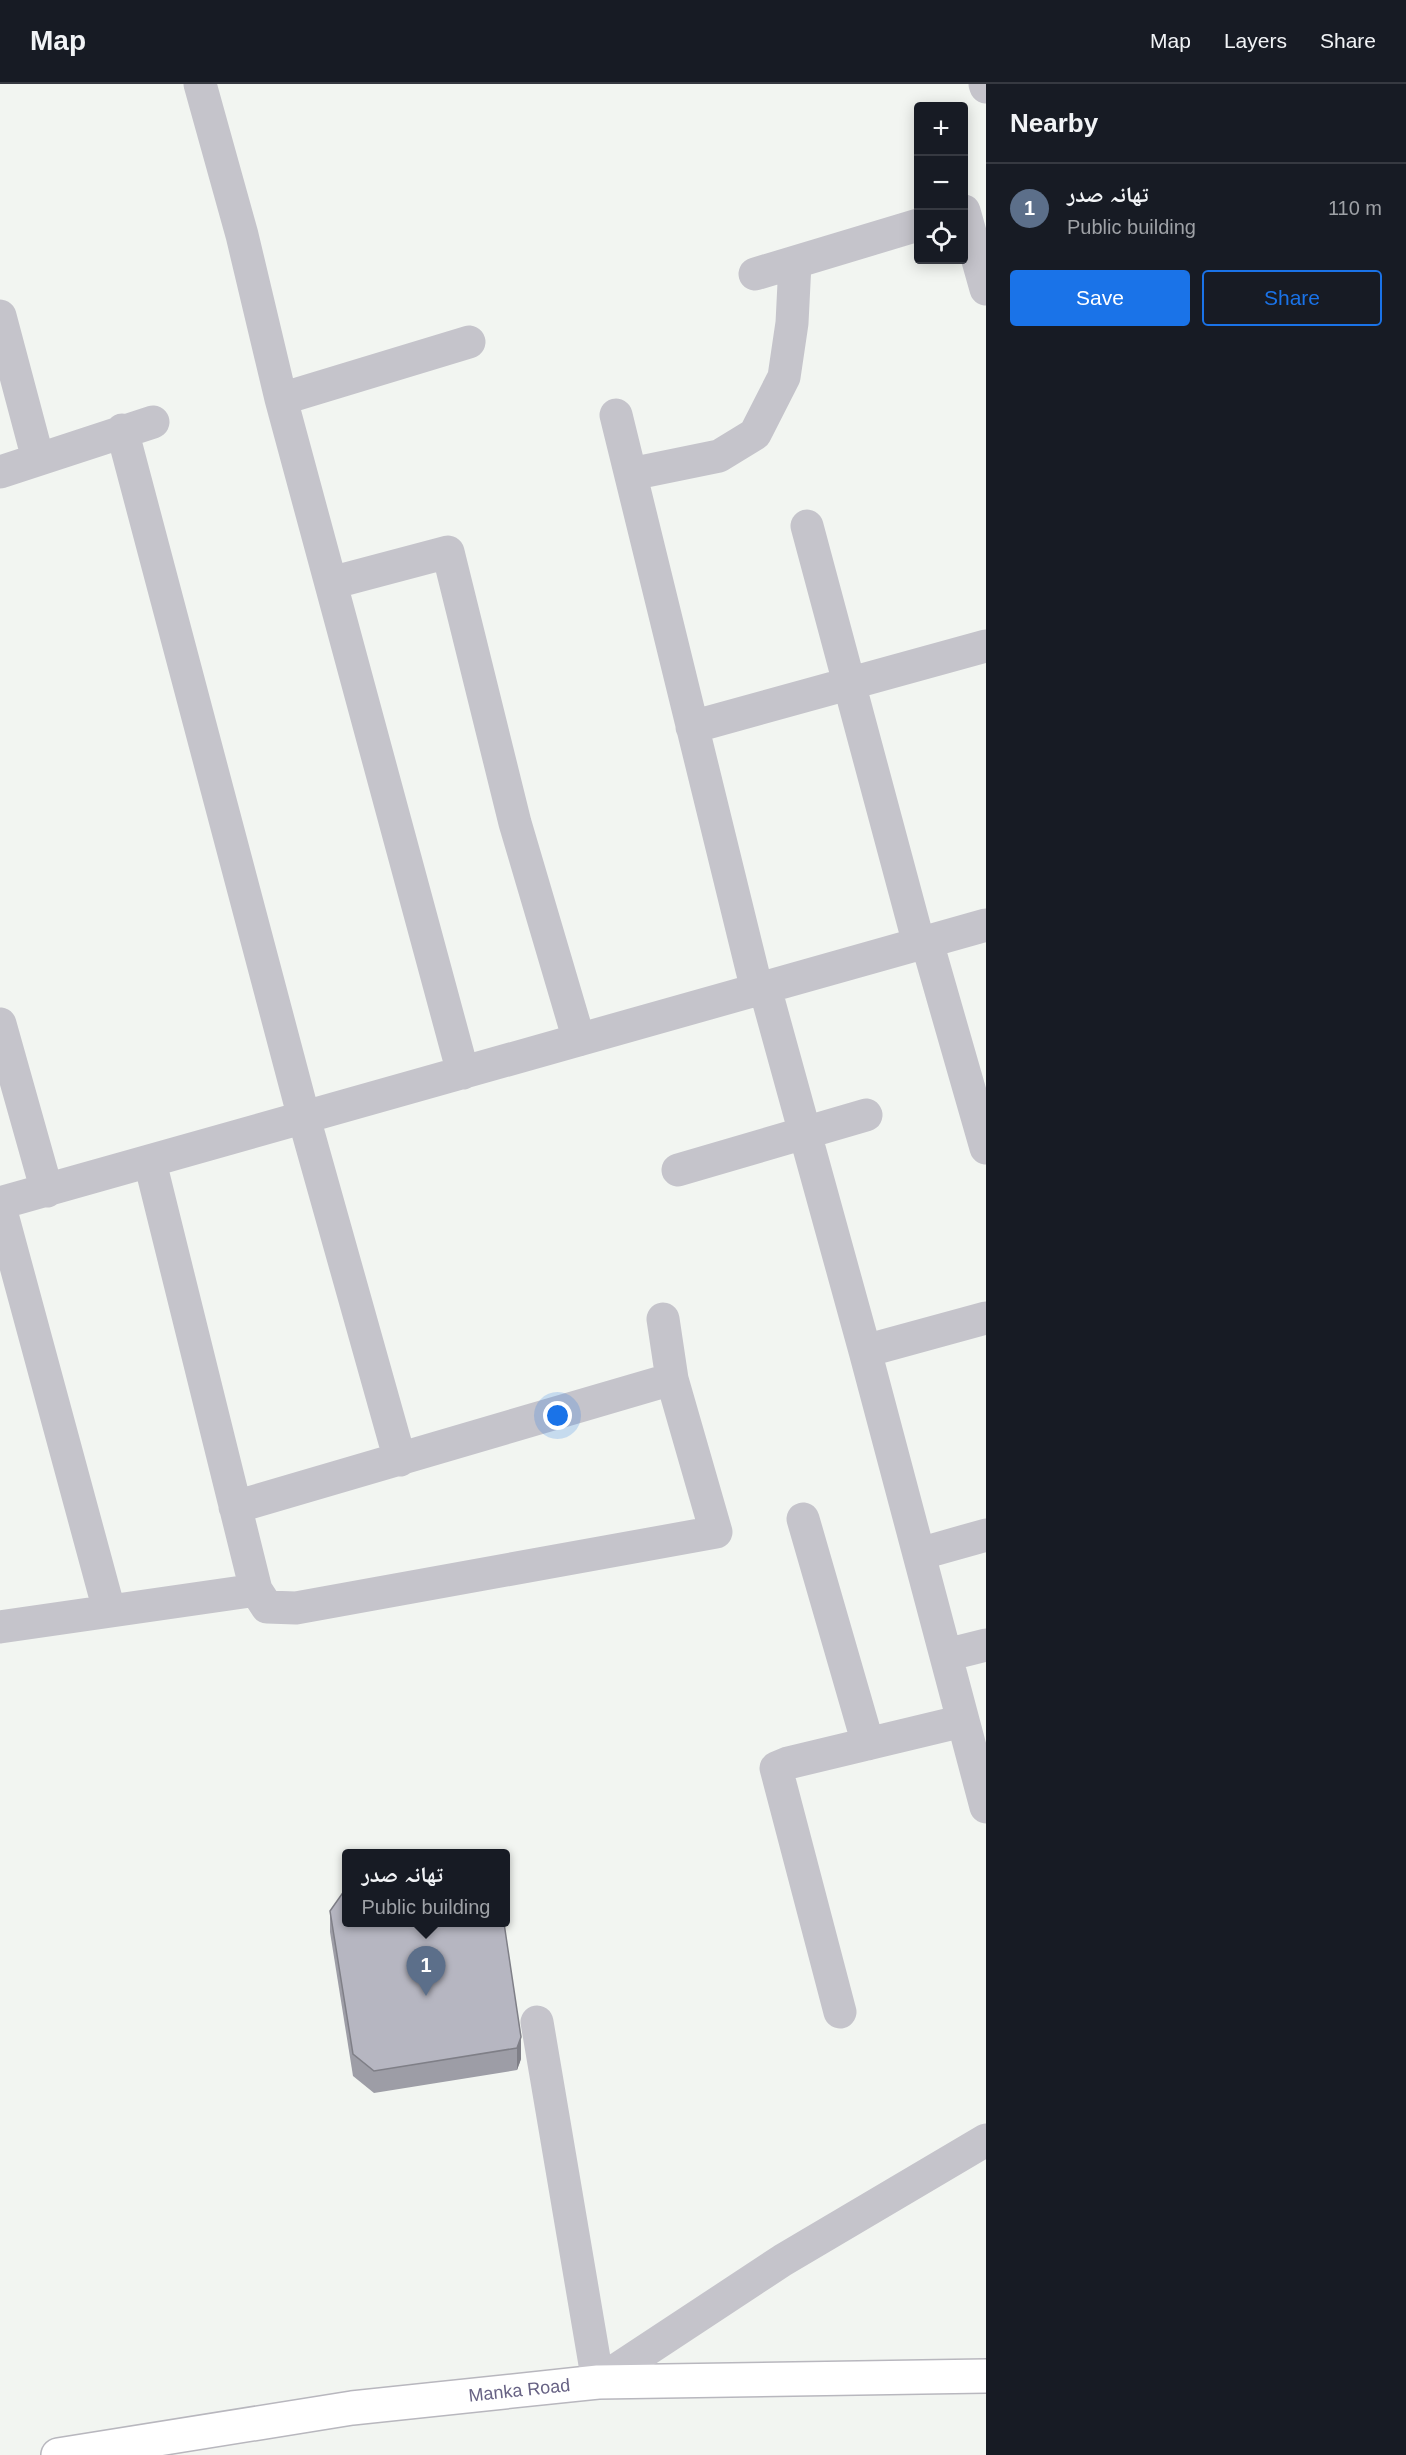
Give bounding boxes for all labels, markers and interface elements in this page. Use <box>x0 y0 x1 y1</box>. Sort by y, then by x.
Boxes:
text: Map <box>30 25 86 56</box>
text: Map <box>1150 29 1191 52</box>
text: Layers <box>1224 29 1287 52</box>
text: Share <box>1320 29 1376 52</box>
map controls <box>914 102 968 264</box>
button: + <box>914 102 968 156</box>
text: Nearby <box>1010 108 1098 138</box>
button: − <box>914 156 968 210</box>
text: تھانہ صدر <box>1067 182 1148 207</box>
text: 1 <box>1024 197 1035 219</box>
text: 110 m <box>1328 197 1382 219</box>
button: locate <box>914 210 968 264</box>
text: Public building <box>1067 216 1196 238</box>
button: Save <box>1010 270 1190 326</box>
button: Share <box>1202 270 1382 326</box>
your location <box>543 1401 572 1430</box>
popup <box>342 1849 510 1927</box>
text: تھانہ صدر <box>362 1862 443 1887</box>
text: Public building <box>362 1896 490 1918</box>
pin: 1 <box>406 1946 446 1996</box>
street label: Manka Road <box>468 2375 571 2406</box>

